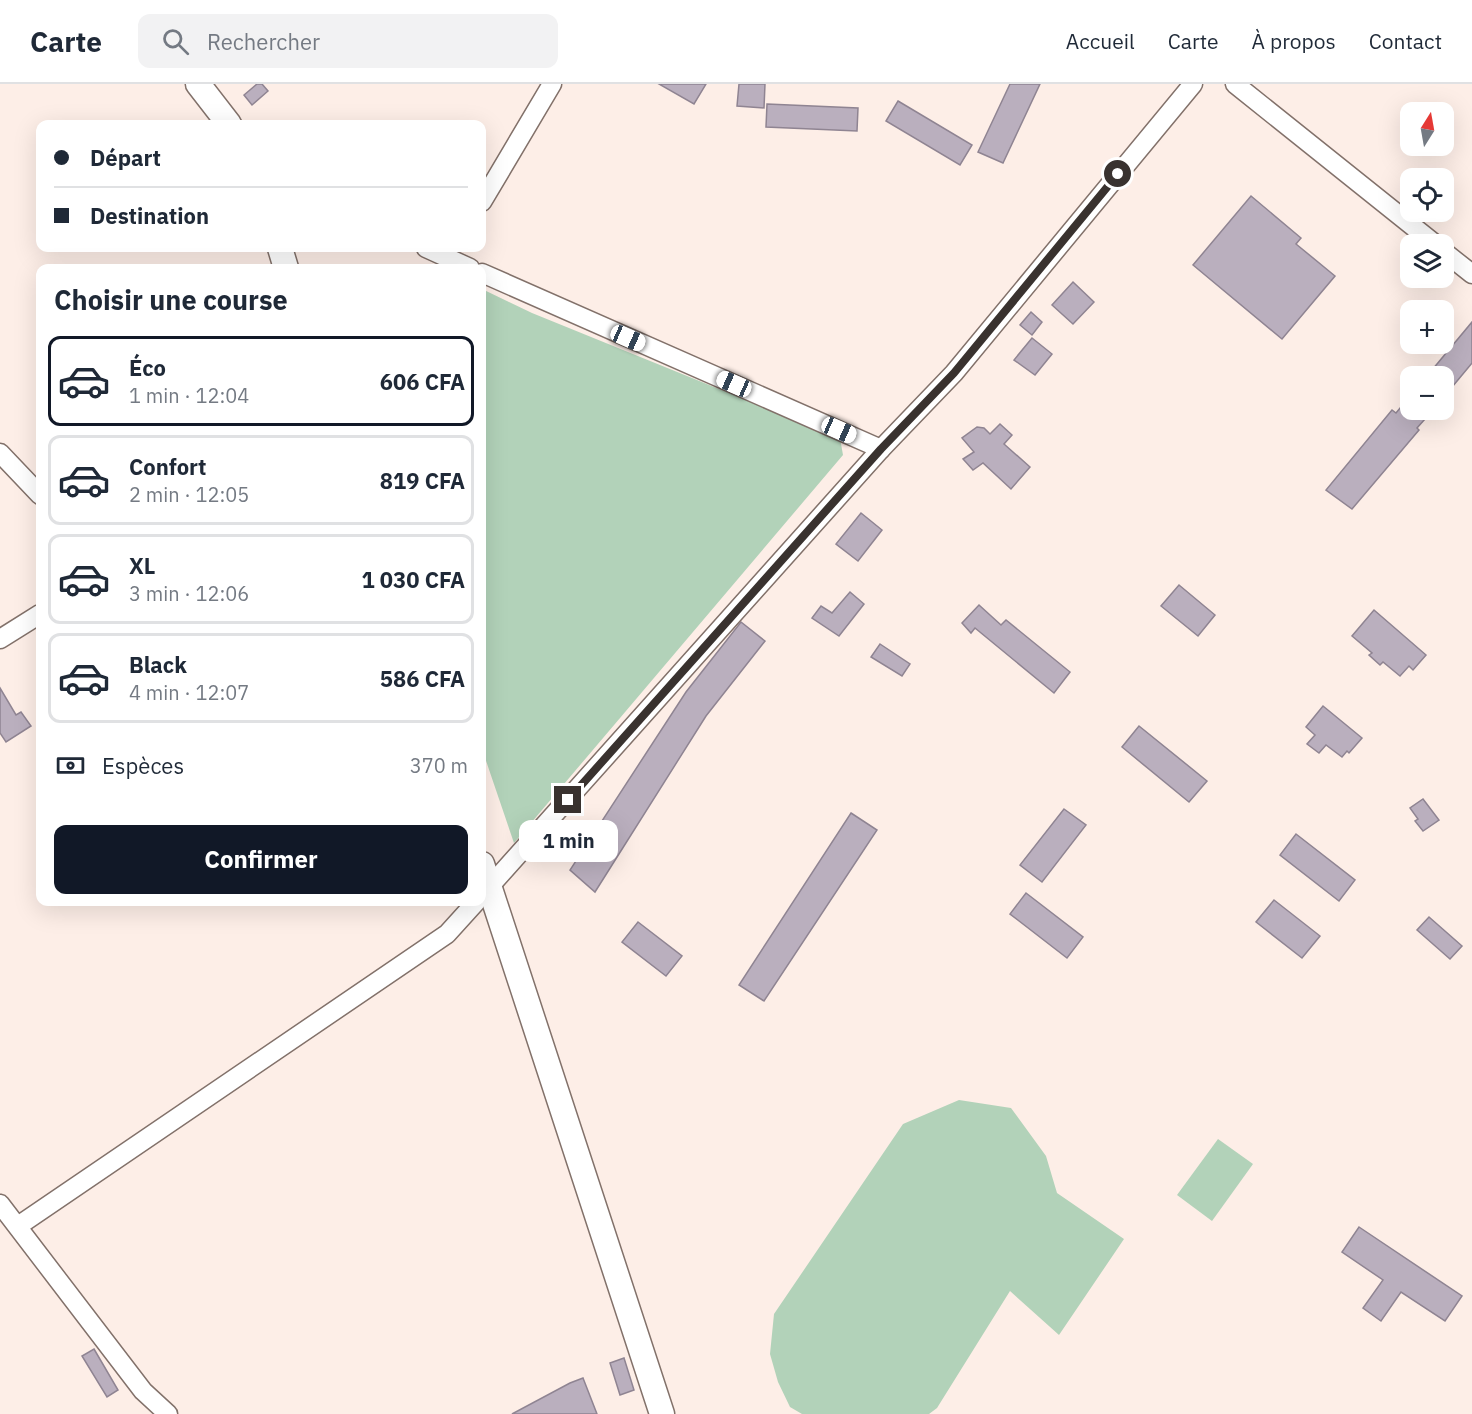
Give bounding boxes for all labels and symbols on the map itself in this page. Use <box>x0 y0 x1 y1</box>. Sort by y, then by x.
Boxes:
north arrow <box>1400 102 1454 156</box>
route start <box>1104 160 1131 187</box>
car <box>608 322 648 354</box>
car <box>714 368 754 400</box>
car <box>819 414 859 446</box>
route end <box>554 786 581 813</box>
callout: 1 min <box>518 821 618 863</box>

